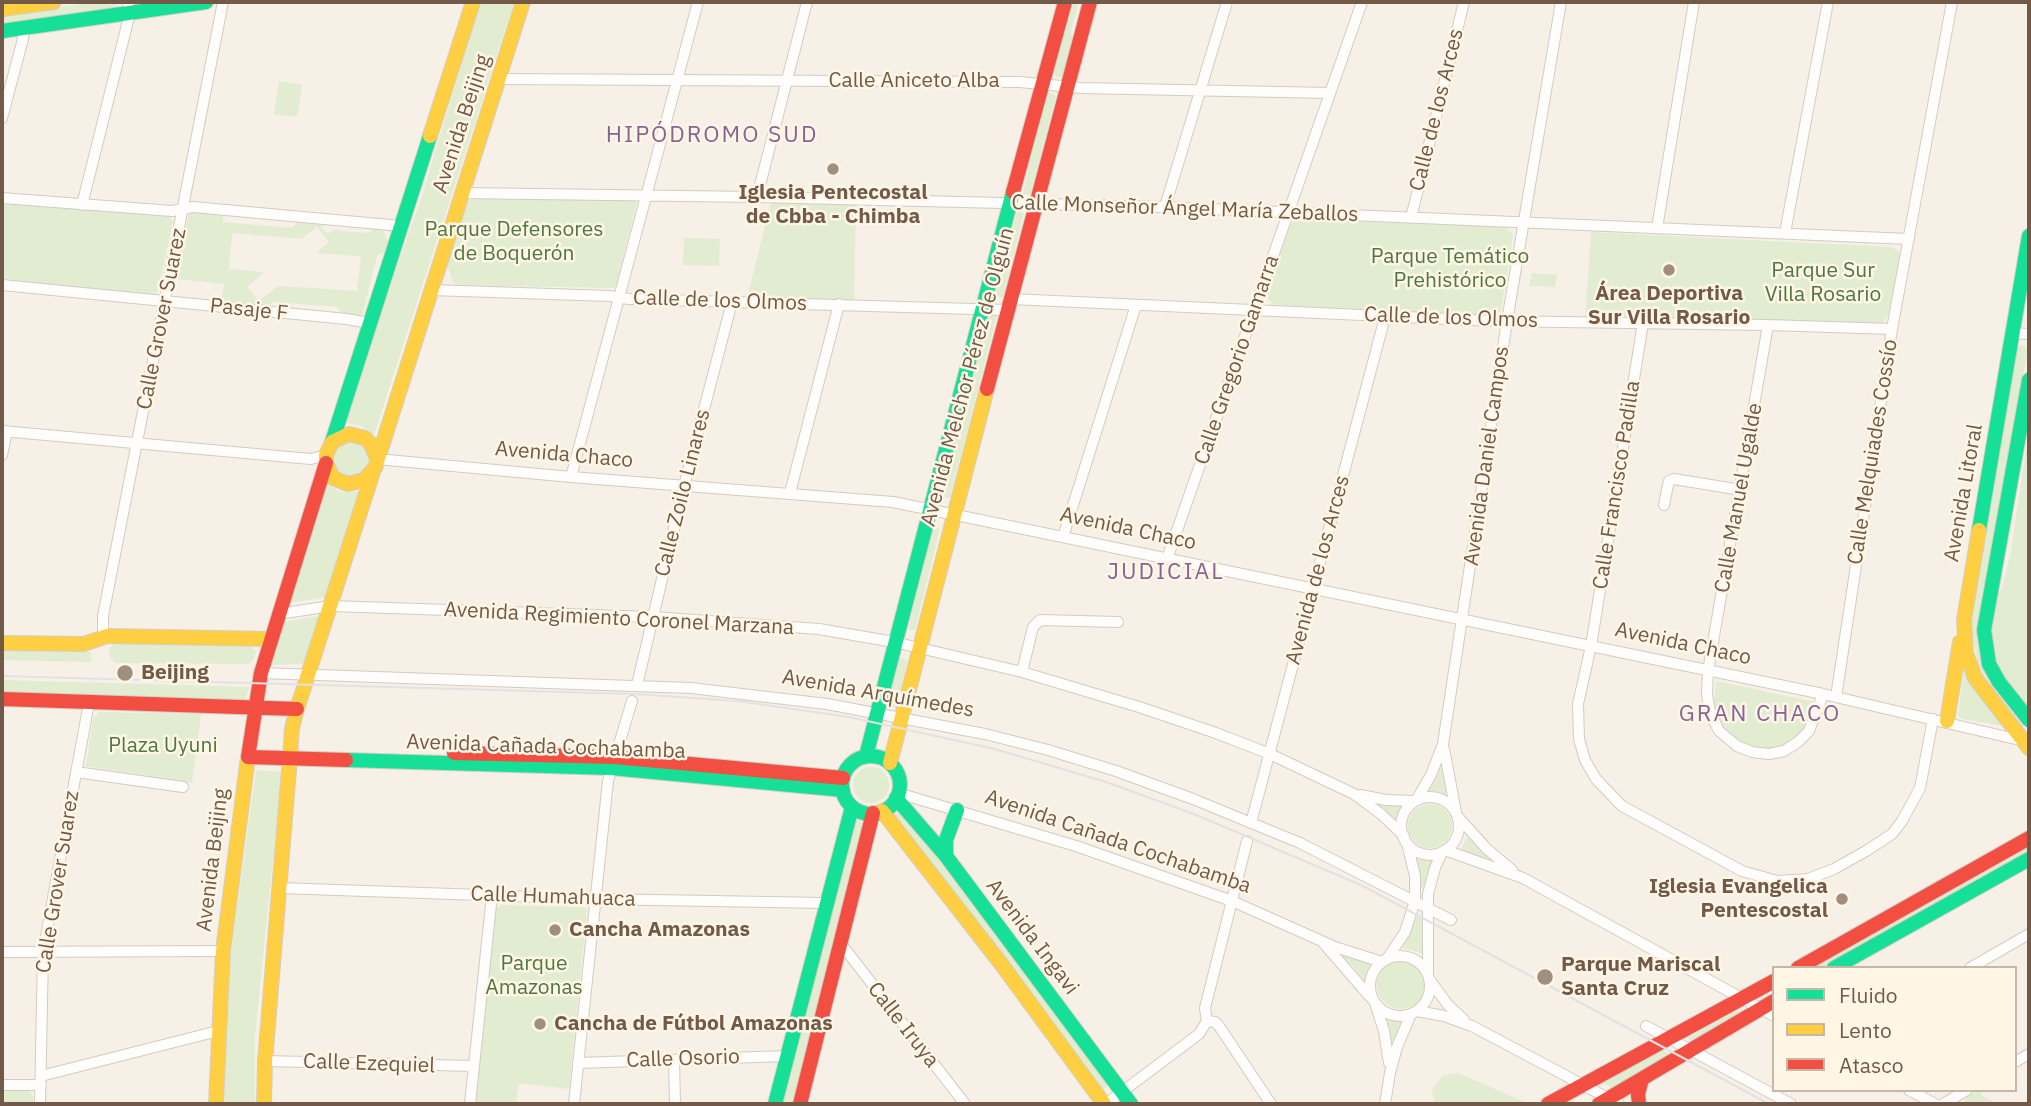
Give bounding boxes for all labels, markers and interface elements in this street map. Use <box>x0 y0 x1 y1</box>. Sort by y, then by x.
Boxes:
street label: Calle de los Arces <box>1405 26 1469 194</box>
street label: Avenida Beijing <box>428 52 496 196</box>
street label: Calle Aniceto Alba <box>828 68 1000 94</box>
district label: HIPÓDROMO SUD <box>607 121 817 149</box>
marker: Iglesia Pentecostal de Cbba - Chimba <box>825 161 841 177</box>
place label: Iglesia Pentecostal de Cbba - Chimba <box>738 180 928 230</box>
street label: Calle Monseñor Ángel María Zeballos <box>1011 190 1359 228</box>
park label: Parque Defensores de Boquerón <box>424 217 604 267</box>
street label: Avenida Melchor Pérez de Olguín <box>916 225 1020 529</box>
street label: Calle Grover Suarez <box>132 226 192 412</box>
park label: Parque Temático Prehistórico <box>1371 244 1529 294</box>
street label: Calle Gregorio Gamarra <box>1189 252 1285 468</box>
park label: Parque Sur Villa Rosario <box>1765 258 1881 308</box>
marker: Área Deportiva Sur Villa Rosario <box>1661 262 1677 278</box>
place label: Área Deportiva Sur Villa Rosario <box>1588 281 1750 331</box>
street label: Calle de los Olmos <box>632 285 808 317</box>
street label: Pasaje F <box>209 293 289 327</box>
street label: Calle de los Olmos <box>1363 302 1539 334</box>
street label: Calle Melquiades Cossío <box>1843 337 1903 567</box>
street label: Avenida Daniel Campos <box>1459 344 1515 568</box>
street label: Calle Francisco Padilla <box>1588 379 1646 591</box>
street label: Calle Manuel Ugalde <box>1710 401 1768 595</box>
street label: Calle Zoilo Linares <box>650 407 716 579</box>
street label: Avenida Litoral <box>1939 422 1989 564</box>
street label: Avenida Chaco <box>494 436 634 474</box>
street label: Avenida de los Arces <box>1281 473 1355 667</box>
street label: Avenida Chaco <box>1058 502 1198 556</box>
district label: JUDICIAL <box>1108 558 1224 586</box>
street label: Avenida Regimiento Coronel Marzana <box>443 597 795 641</box>
street label: Avenida Chaco <box>1613 617 1753 671</box>
place label: Beijing <box>141 660 209 686</box>
marker: Beijing <box>115 663 135 683</box>
street label: Avenida Arquímedes <box>780 665 976 723</box>
district label: GRAN CHACO <box>1680 700 1840 728</box>
street label: Avenida Cañada Cochabamba <box>406 730 686 764</box>
park label: Plaza Uyuni <box>108 733 218 759</box>
street label: Avenida Cañada Cochabamba <box>982 785 1254 899</box>
street label: Avenida Beijing <box>192 787 234 933</box>
street label: Calle Grover Suarez <box>31 789 85 975</box>
street label: Avenida Ingavi <box>980 874 1084 1000</box>
place label: Iglesia Evangelica Pentescostal <box>1649 874 1828 924</box>
street label: Calle Humahuaca <box>470 882 636 912</box>
marker: Iglesia Evangelica Pentescostal <box>1834 891 1850 907</box>
place label: Cancha Amazonas <box>569 917 750 943</box>
marker: Cancha Amazonas <box>547 922 563 938</box>
park label: Parque Amazonas <box>485 951 583 1001</box>
place label: Parque Mariscal Santa Cruz <box>1561 952 1720 1002</box>
legend <box>1772 966 2017 1092</box>
marker: Parque Mariscal Santa Cruz <box>1535 967 1555 987</box>
street label: Calle Iruya <box>862 977 944 1073</box>
text: Fluido <box>1839 981 1898 1009</box>
place label: Cancha de Fútbol Amazonas <box>554 1011 833 1037</box>
marker: Cancha de Fútbol Amazonas <box>532 1016 548 1032</box>
text: Lento <box>1839 1016 1892 1044</box>
street label: Calle Osorio <box>626 1044 740 1074</box>
street label: Calle Ezequiel <box>303 1049 435 1079</box>
text: Atasco <box>1839 1051 1903 1079</box>

